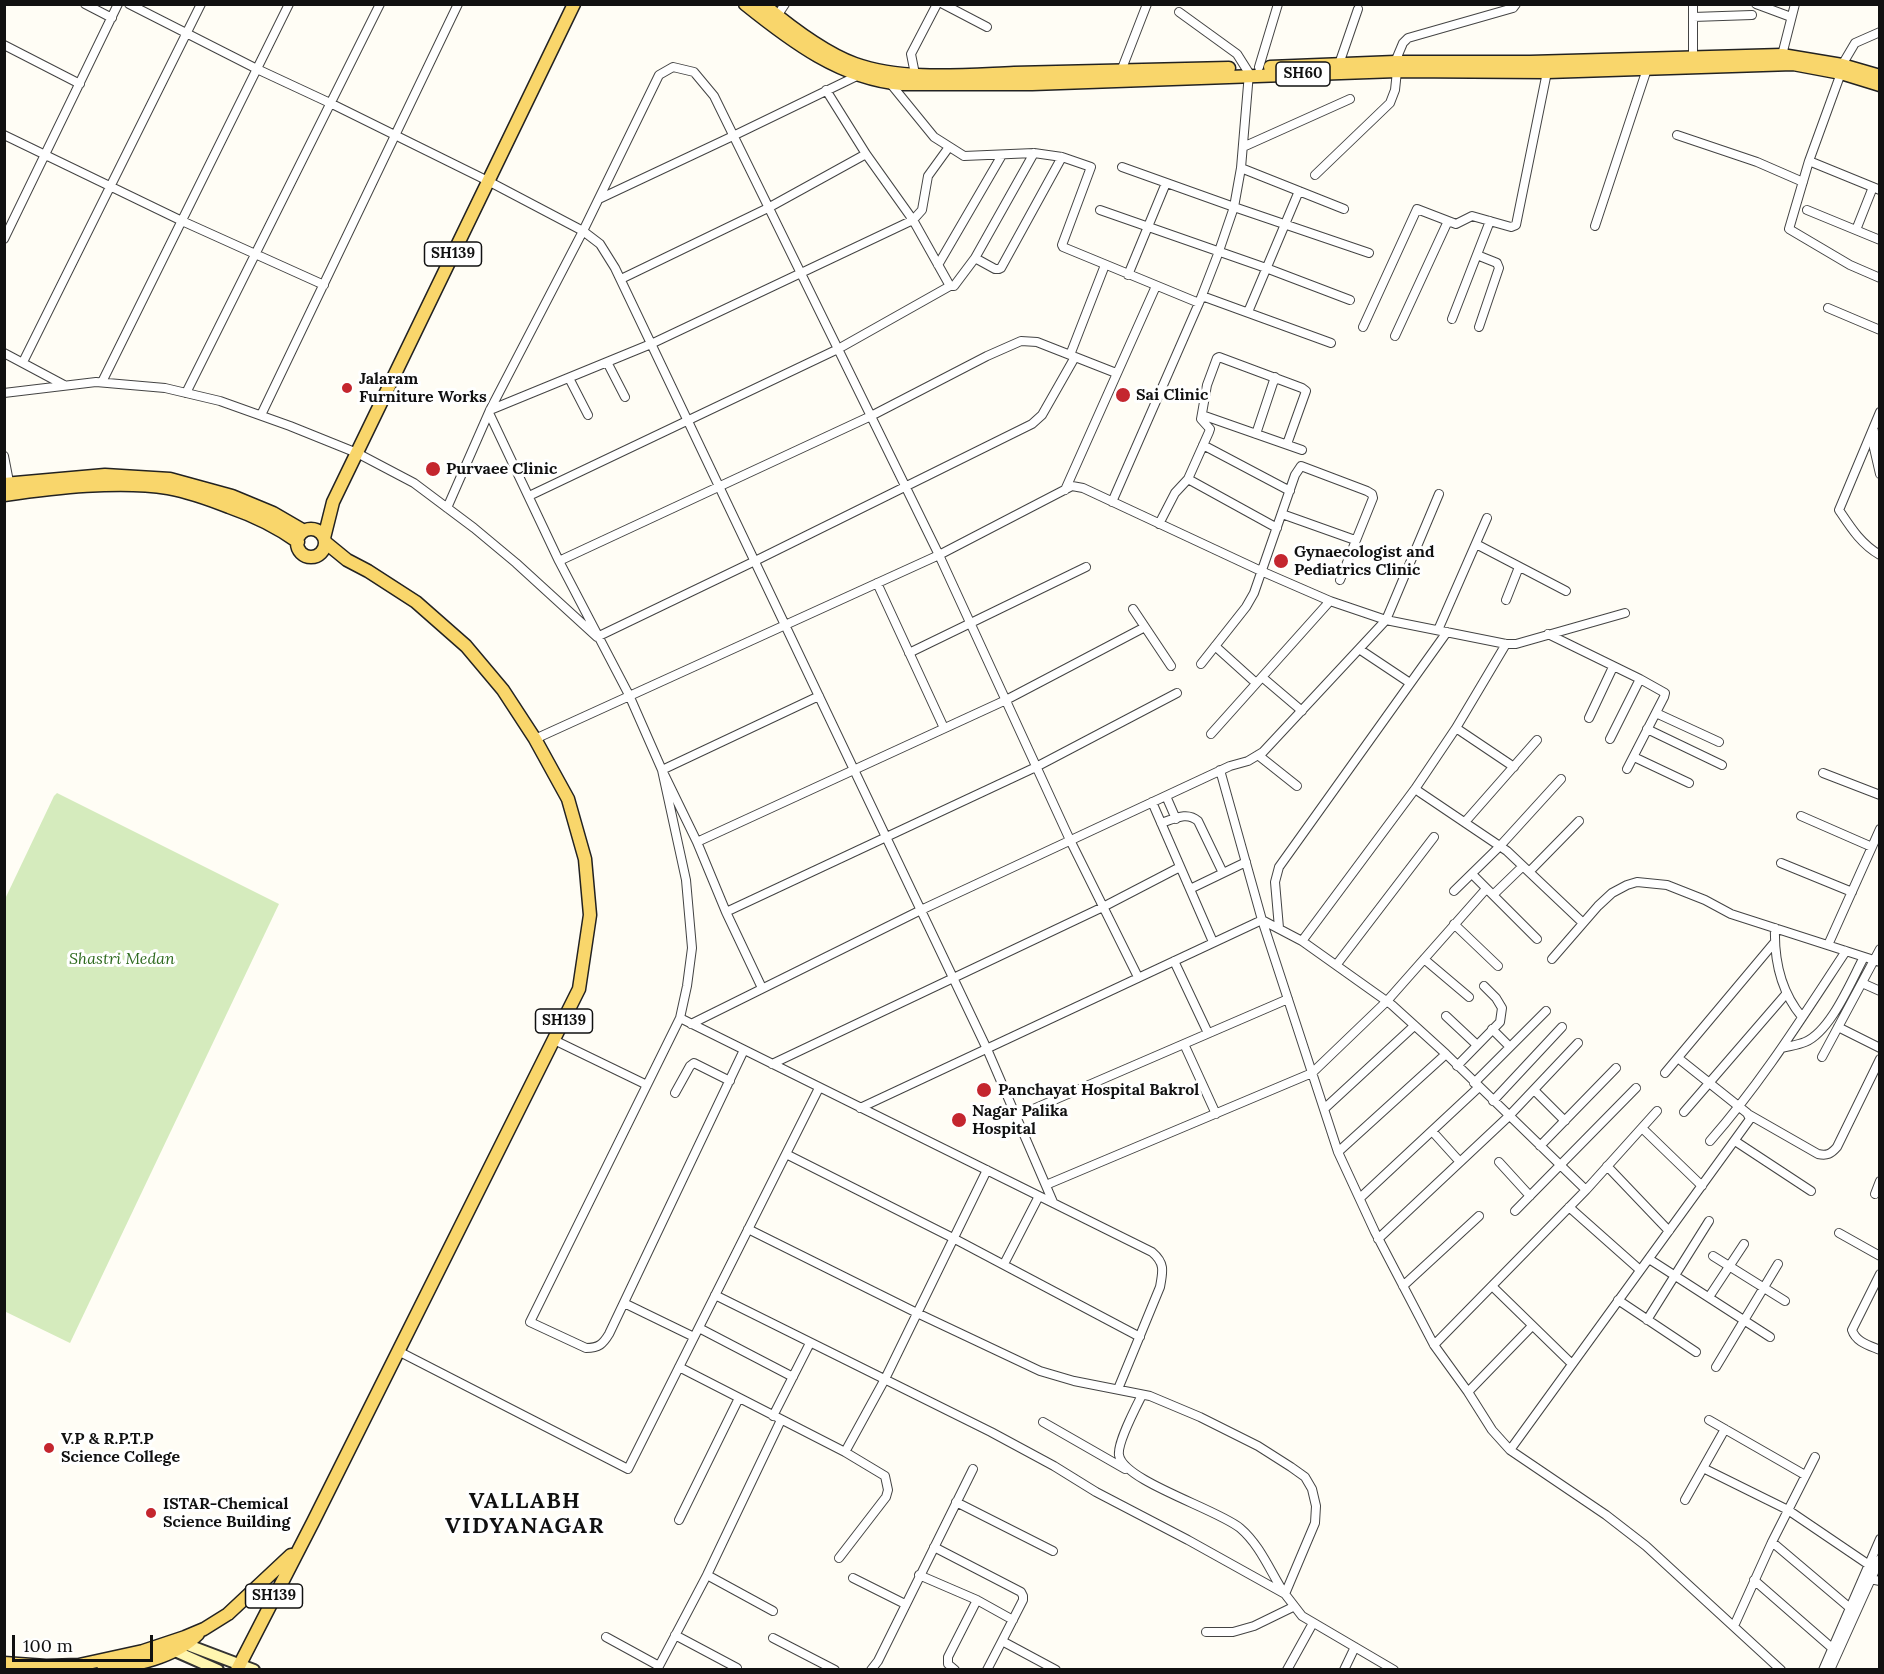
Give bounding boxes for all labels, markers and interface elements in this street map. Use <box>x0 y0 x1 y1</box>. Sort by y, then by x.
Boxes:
road number: SH60 <box>1276 62 1330 86</box>
road number: SH139 <box>424 242 482 266</box>
place label: Jalaram Furniture Works <box>359 369 487 407</box>
marker: Jalaram Furniture Works <box>340 381 354 395</box>
place label: Sai Clinic <box>1136 385 1208 405</box>
marker: Sai Clinic <box>1114 386 1132 404</box>
place label: Purvaee Clinic <box>446 459 557 479</box>
marker: Purvaee Clinic <box>424 460 442 478</box>
place label: Gynaecologist and Pediatrics Clinic <box>1294 542 1434 580</box>
marker: Gynaecologist and Pediatrics Clinic <box>1272 552 1290 570</box>
park label: Shastri Medan <box>69 949 175 969</box>
road number: SH139 <box>536 1009 592 1033</box>
place label: Panchayat Hospital Bakrol <box>998 1080 1199 1100</box>
marker: Panchayat Hospital Bakrol <box>975 1081 993 1099</box>
place label: Nagar Palika Hospital <box>972 1101 1068 1139</box>
marker: Nagar Palika Hospital <box>950 1111 968 1129</box>
place label: V.P & R.P.T.P Science College <box>61 1429 180 1467</box>
marker: V.P & R.P.T.P Science College <box>42 1441 56 1455</box>
district label: VALLABH VIDYANAGAR <box>445 1489 605 1540</box>
place label: ISTAR-Chemical Science Building <box>163 1494 290 1532</box>
marker: ISTAR-Chemical Science Building <box>144 1506 158 1520</box>
road number: SH139 <box>246 1584 302 1608</box>
scale bar <box>15 1623 156 1661</box>
text: 100 m <box>23 1634 73 1657</box>

